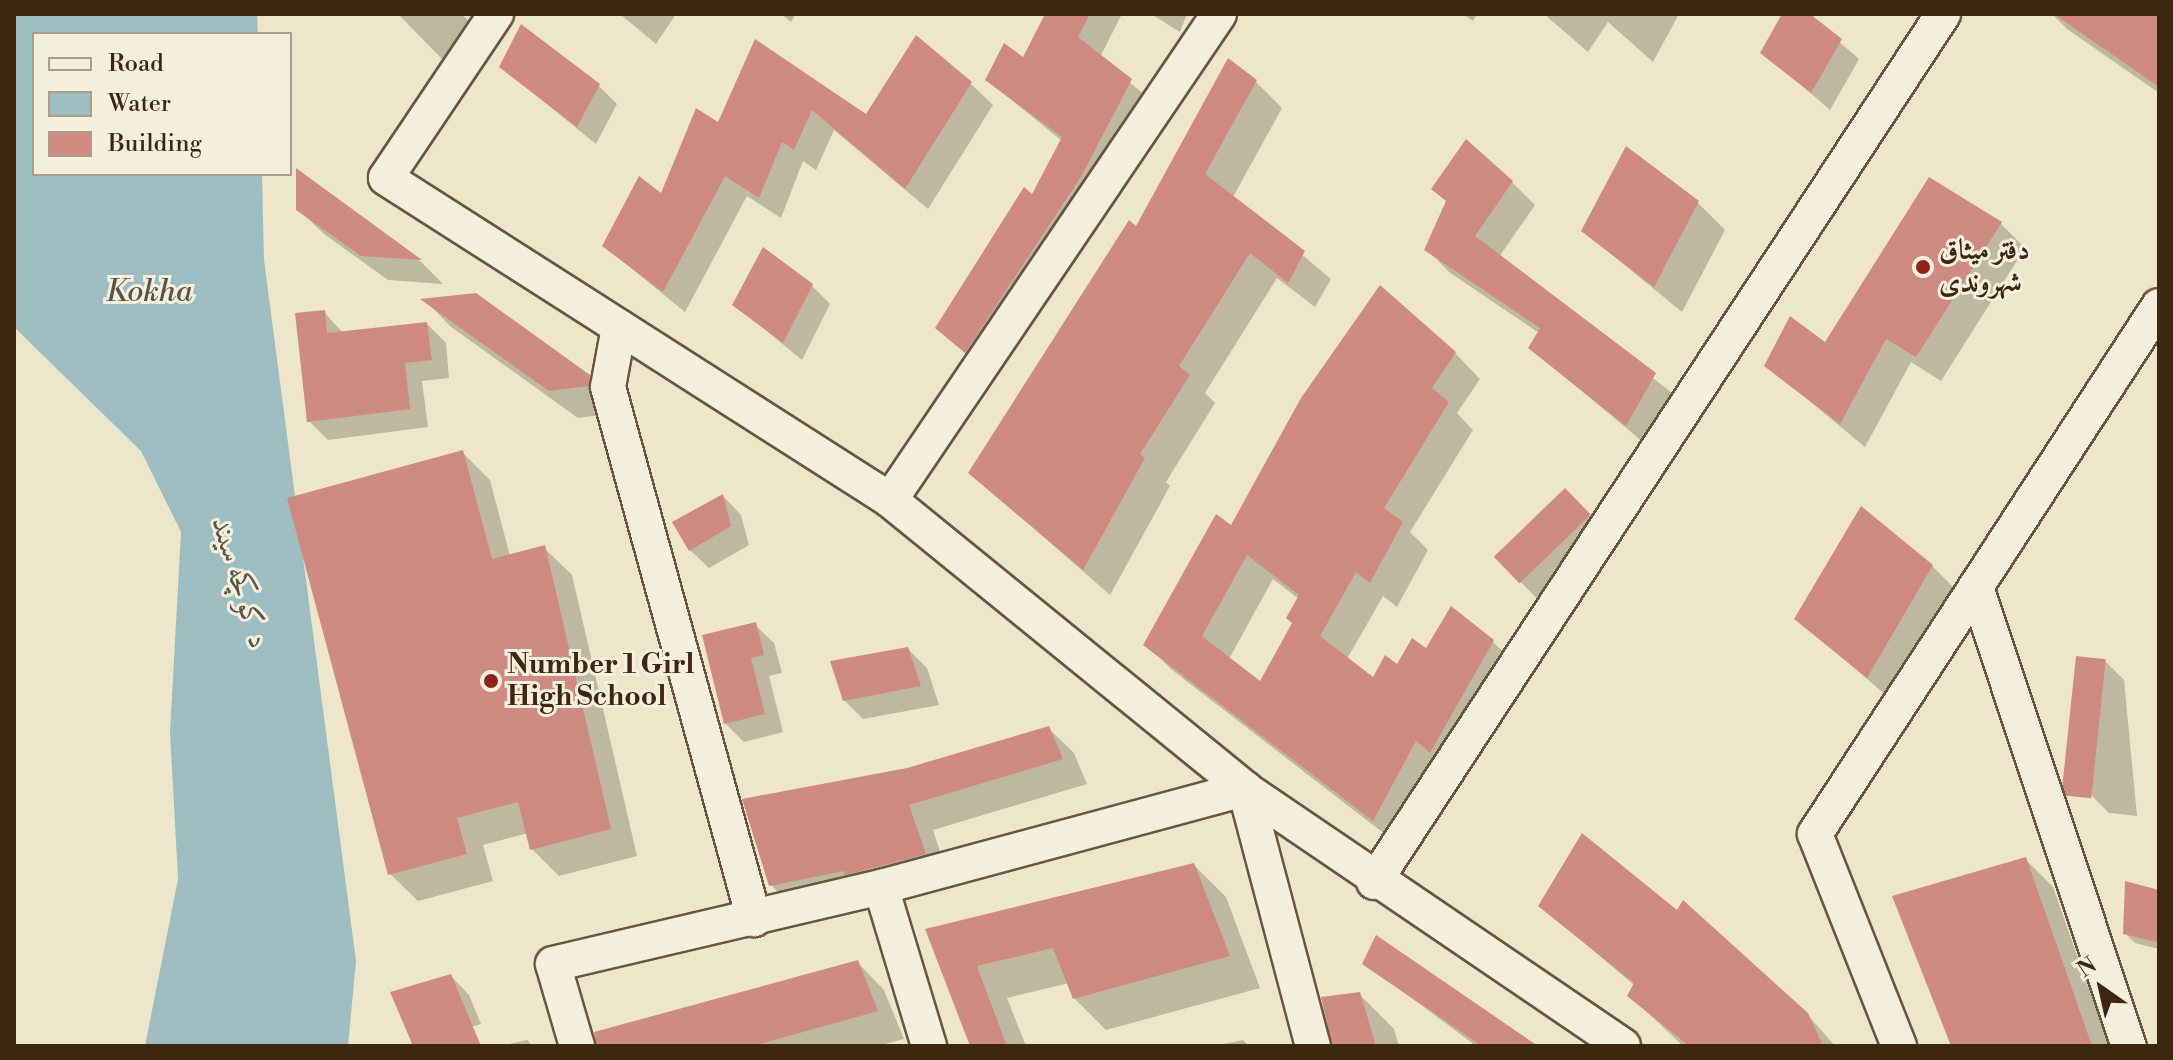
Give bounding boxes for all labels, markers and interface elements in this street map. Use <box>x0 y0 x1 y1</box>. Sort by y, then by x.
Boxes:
legend <box>32 32 292 176</box>
text: Road <box>108 49 164 79</box>
text: Water <box>108 89 171 119</box>
text: Building <box>108 129 202 159</box>
place label: دفتر میثاق شهروندی <box>1939 234 2030 300</box>
marker: دفتر میثاق شهروندی <box>1914 258 1932 276</box>
water label: Kokha <box>106 274 192 310</box>
water label: د کوکچه سیند <box>203 513 277 653</box>
place label: Number 1 Girl High School <box>507 648 694 714</box>
marker: Number 1 Girl High School <box>482 672 500 690</box>
north arrow <box>2061 948 2141 1028</box>
text: N <box>2073 952 2102 984</box>

